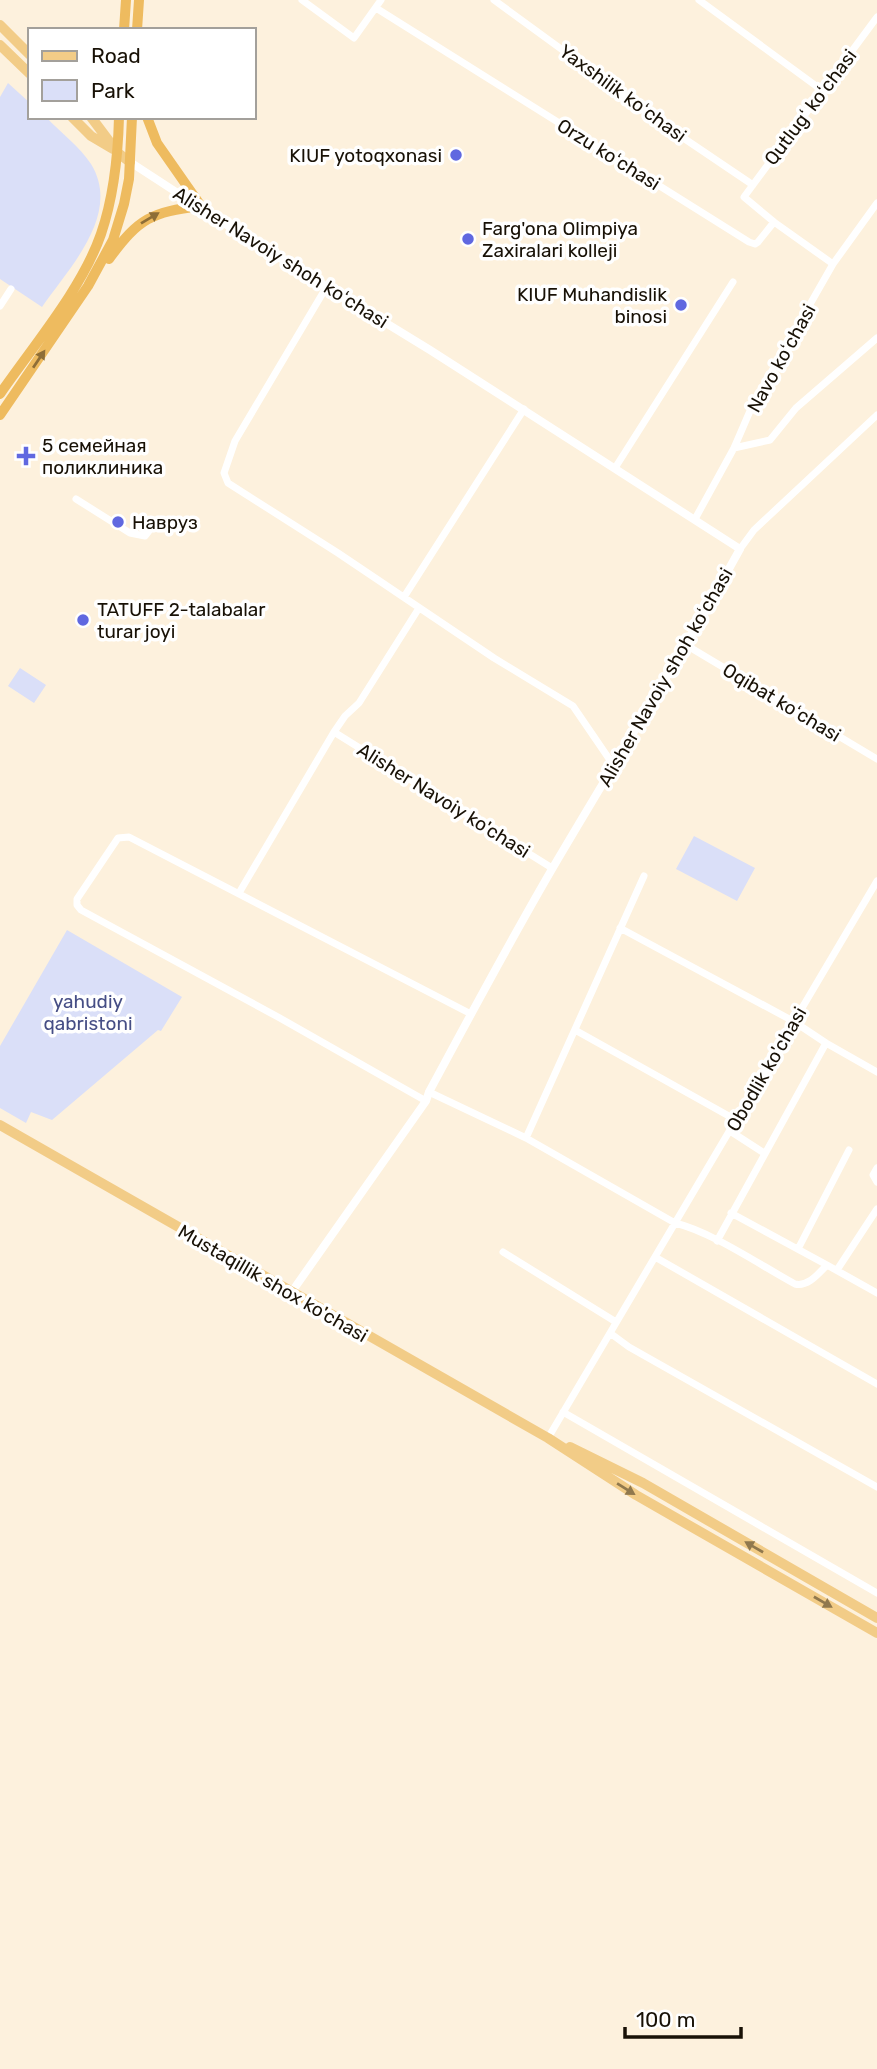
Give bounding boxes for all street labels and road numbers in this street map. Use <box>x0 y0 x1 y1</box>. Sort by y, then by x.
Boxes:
street label: Yaxshilik koʻchasi <box>555 39 691 147</box>
street label: Qutlugʻ koʻchasi <box>759 45 862 170</box>
street label: Orzu koʻchasi <box>553 114 665 195</box>
street label: Alisher Navoiy shoh koʻchasi <box>169 182 392 333</box>
street label: Navo koʻchasi <box>742 300 821 417</box>
street label: Alisher Navoiy shoh koʻchasi <box>593 564 738 791</box>
street label: Oqibat koʻchasi <box>718 658 845 747</box>
street label: Alisher Navoiy ko'chasi <box>353 738 534 863</box>
street label: Obodlik ko'chasi <box>721 1003 811 1136</box>
street label: Mustaqillik shox ko'chasi <box>174 1220 372 1347</box>

